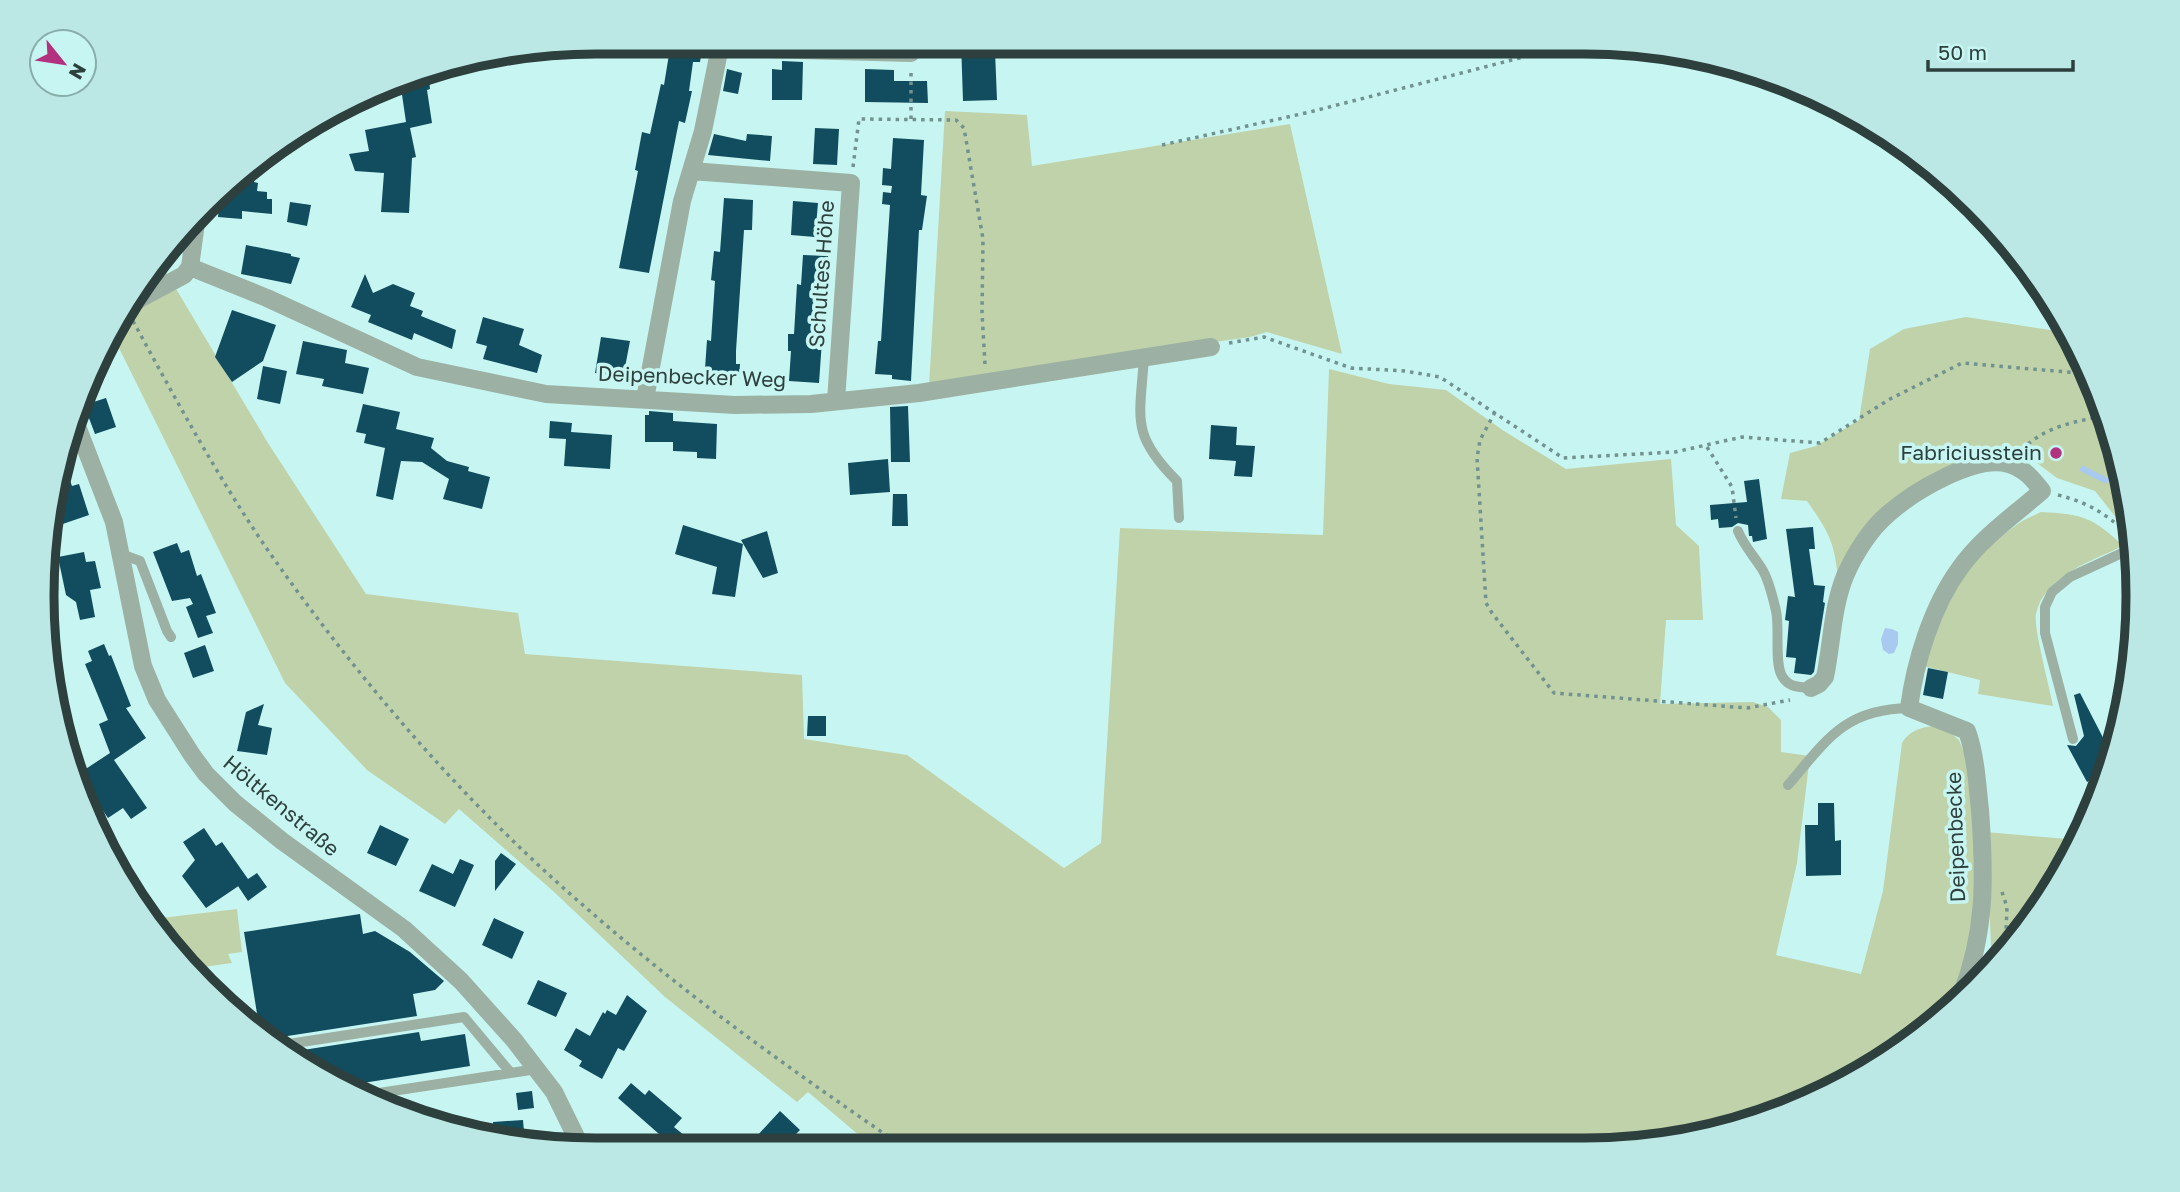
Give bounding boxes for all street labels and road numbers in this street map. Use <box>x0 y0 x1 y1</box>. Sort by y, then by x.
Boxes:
street label: Schultes Höhe <box>803 199 839 348</box>
street label: Deipenbecker Weg <box>597 360 787 392</box>
street label: Höltkenstraße <box>218 749 345 861</box>
street label: Deipenbecke <box>1940 771 1970 903</box>

